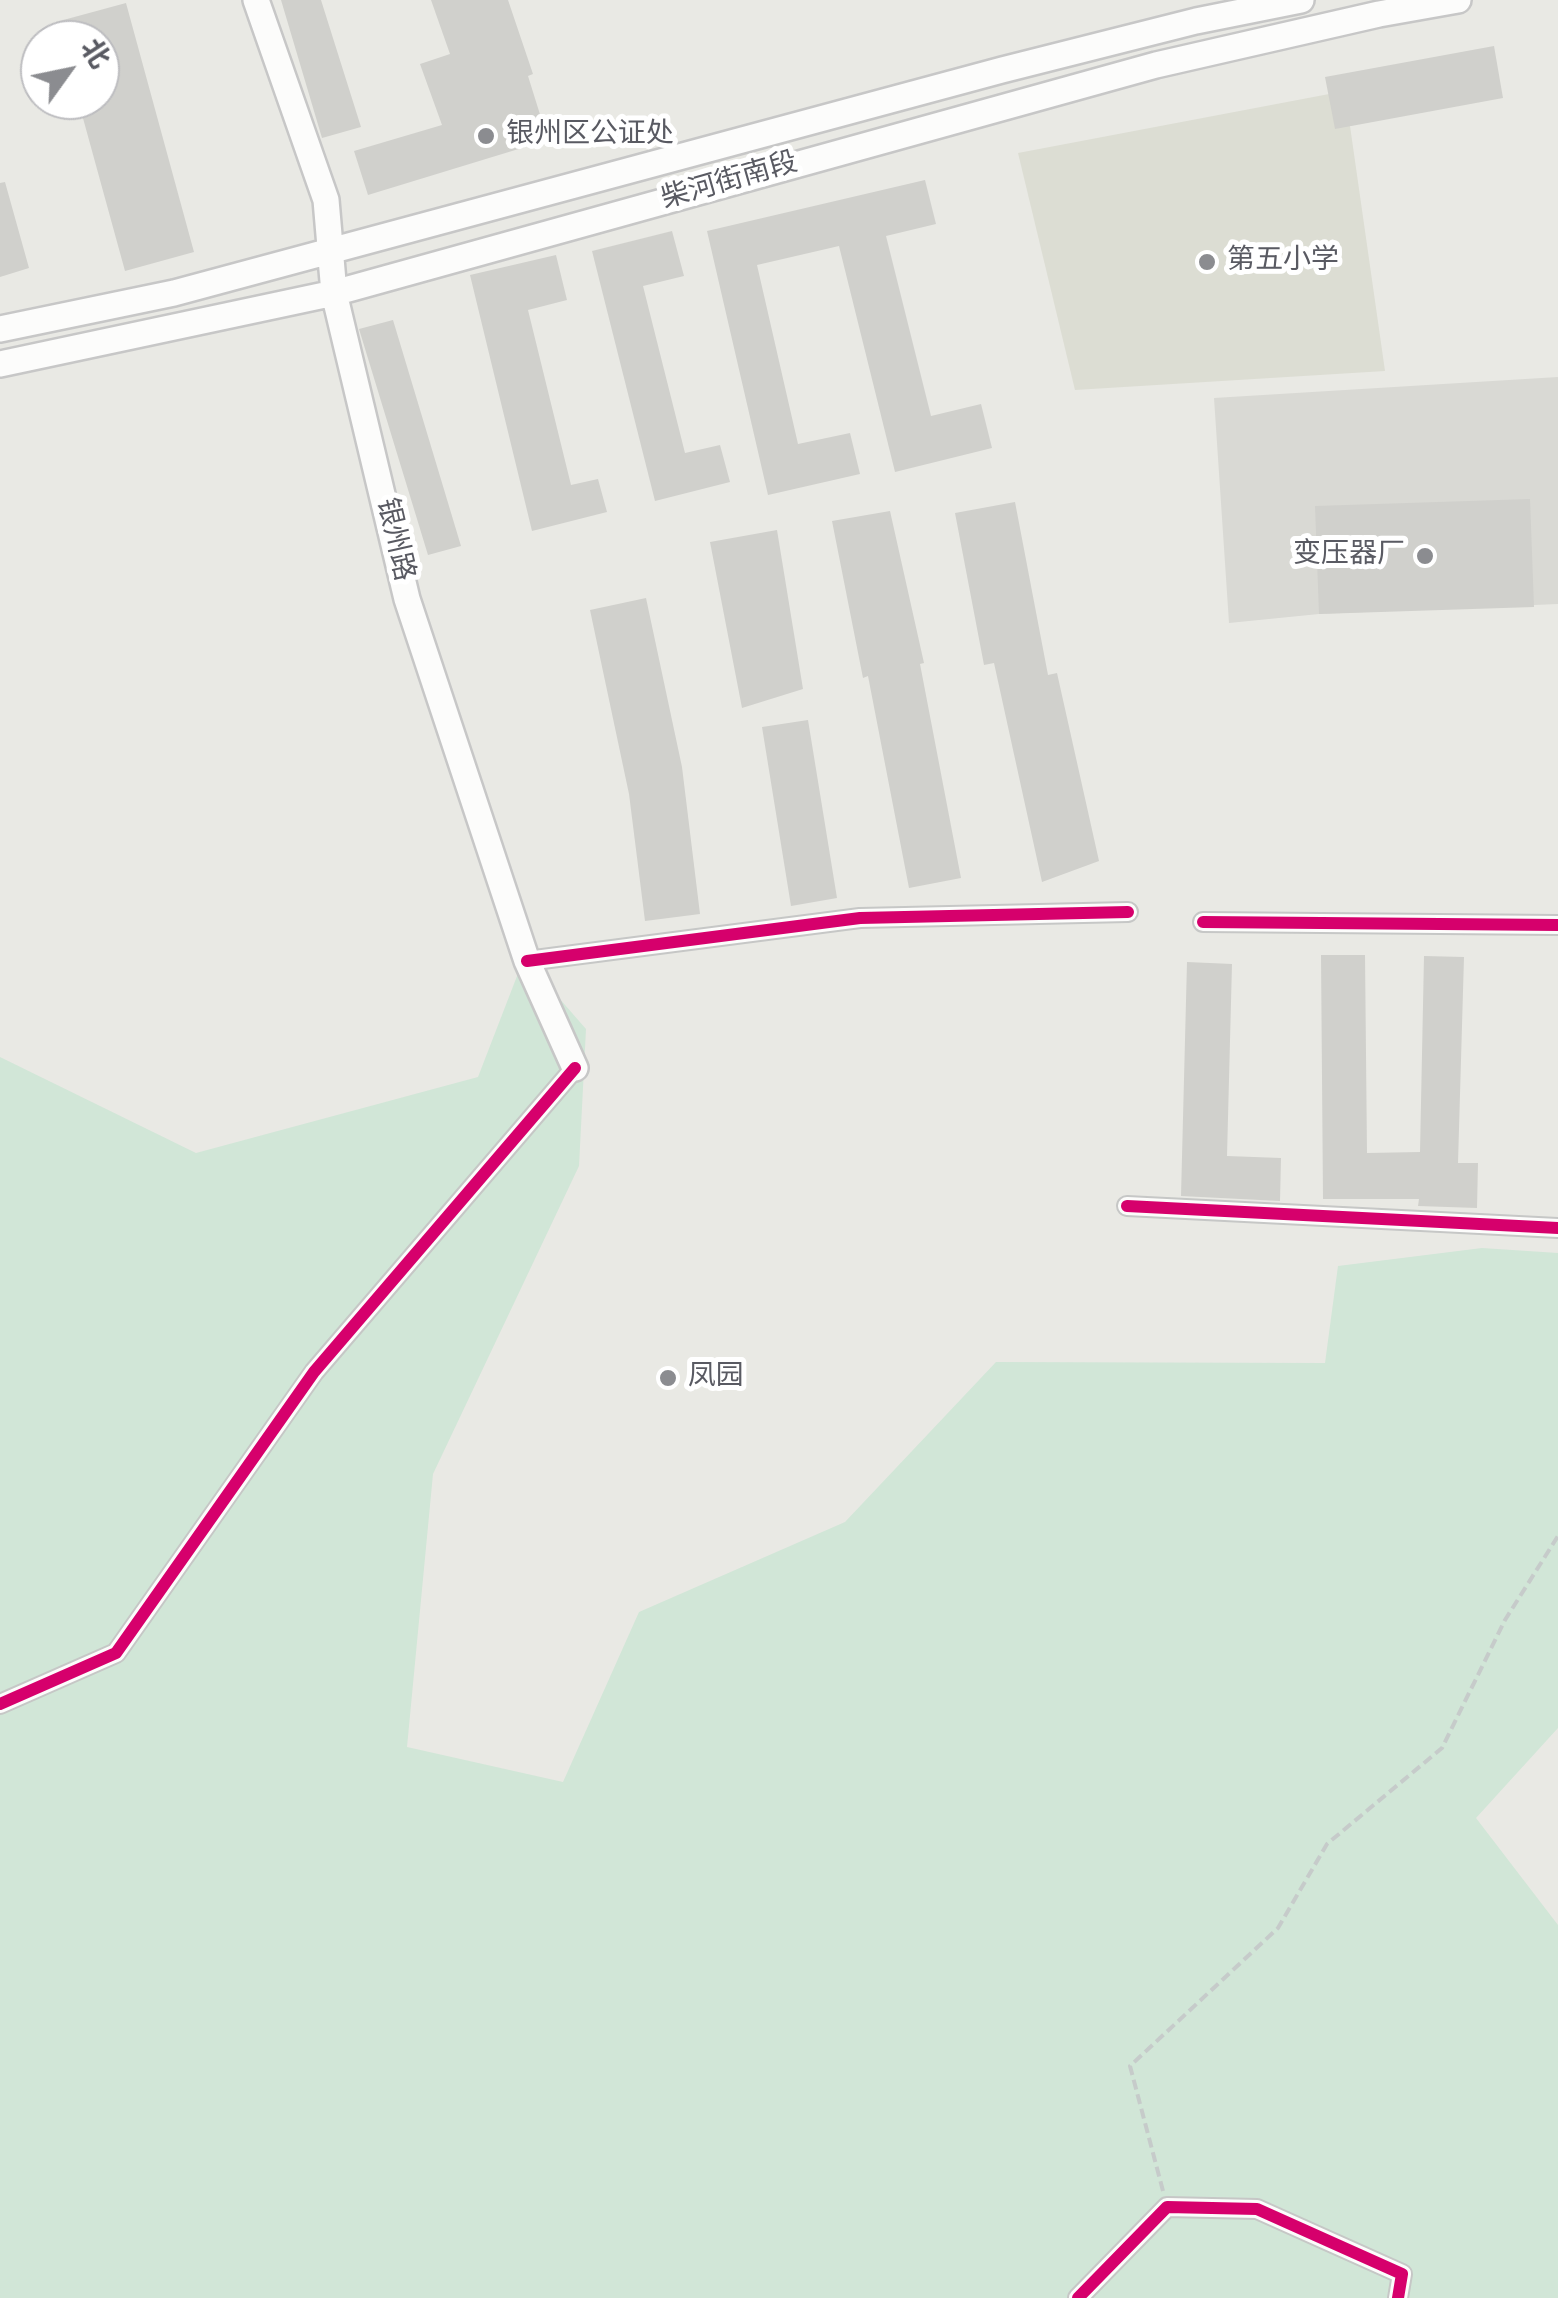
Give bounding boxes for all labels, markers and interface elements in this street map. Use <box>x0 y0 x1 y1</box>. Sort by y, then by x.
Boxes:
north arrow <box>20 20 120 120</box>
text: 北 <box>71 33 116 76</box>
place label: 银州区公证处 <box>506 119 674 153</box>
marker: 银州区公证处 <box>475 125 497 147</box>
street label: 柴河街南段 <box>658 148 802 218</box>
place label: 第五小学 <box>1227 245 1339 279</box>
marker: 第五小学 <box>1196 251 1218 273</box>
street label: 银州路 <box>367 495 419 585</box>
place label: 变压器厂 <box>1293 539 1405 573</box>
marker: 变压器厂 <box>1414 545 1436 567</box>
place label: 凤园 <box>688 1361 744 1395</box>
marker: 凤园 <box>657 1367 679 1389</box>

